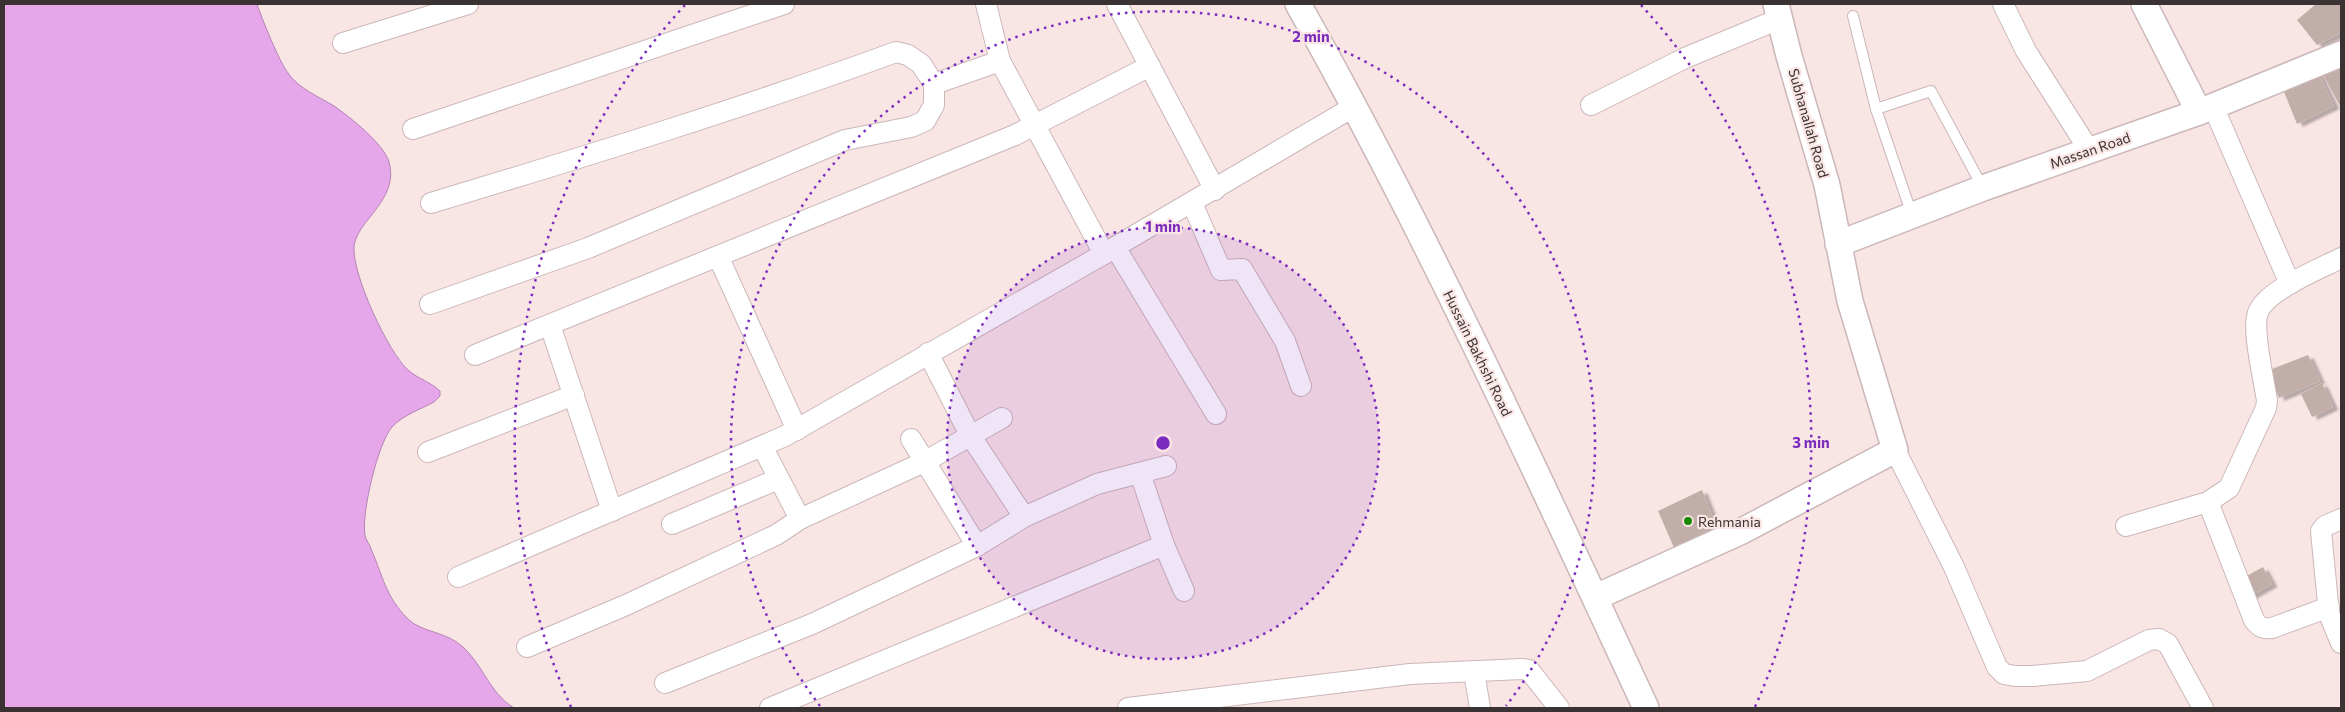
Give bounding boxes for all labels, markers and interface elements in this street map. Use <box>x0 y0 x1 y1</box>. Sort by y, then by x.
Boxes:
text: 2 min <box>1292 27 1330 45</box>
street label: Subhanallah Road <box>1785 66 1833 180</box>
street label: Massan Road <box>2048 128 2132 172</box>
text: 1 min <box>1145 217 1181 235</box>
street label: Hussain Bakhshi Road <box>1440 287 1516 419</box>
text: 3 min <box>1792 433 1830 451</box>
centre of rings <box>1154 434 1172 452</box>
place label: Rehmania <box>1698 513 1761 530</box>
marker: Rehmania <box>1682 515 1694 527</box>

